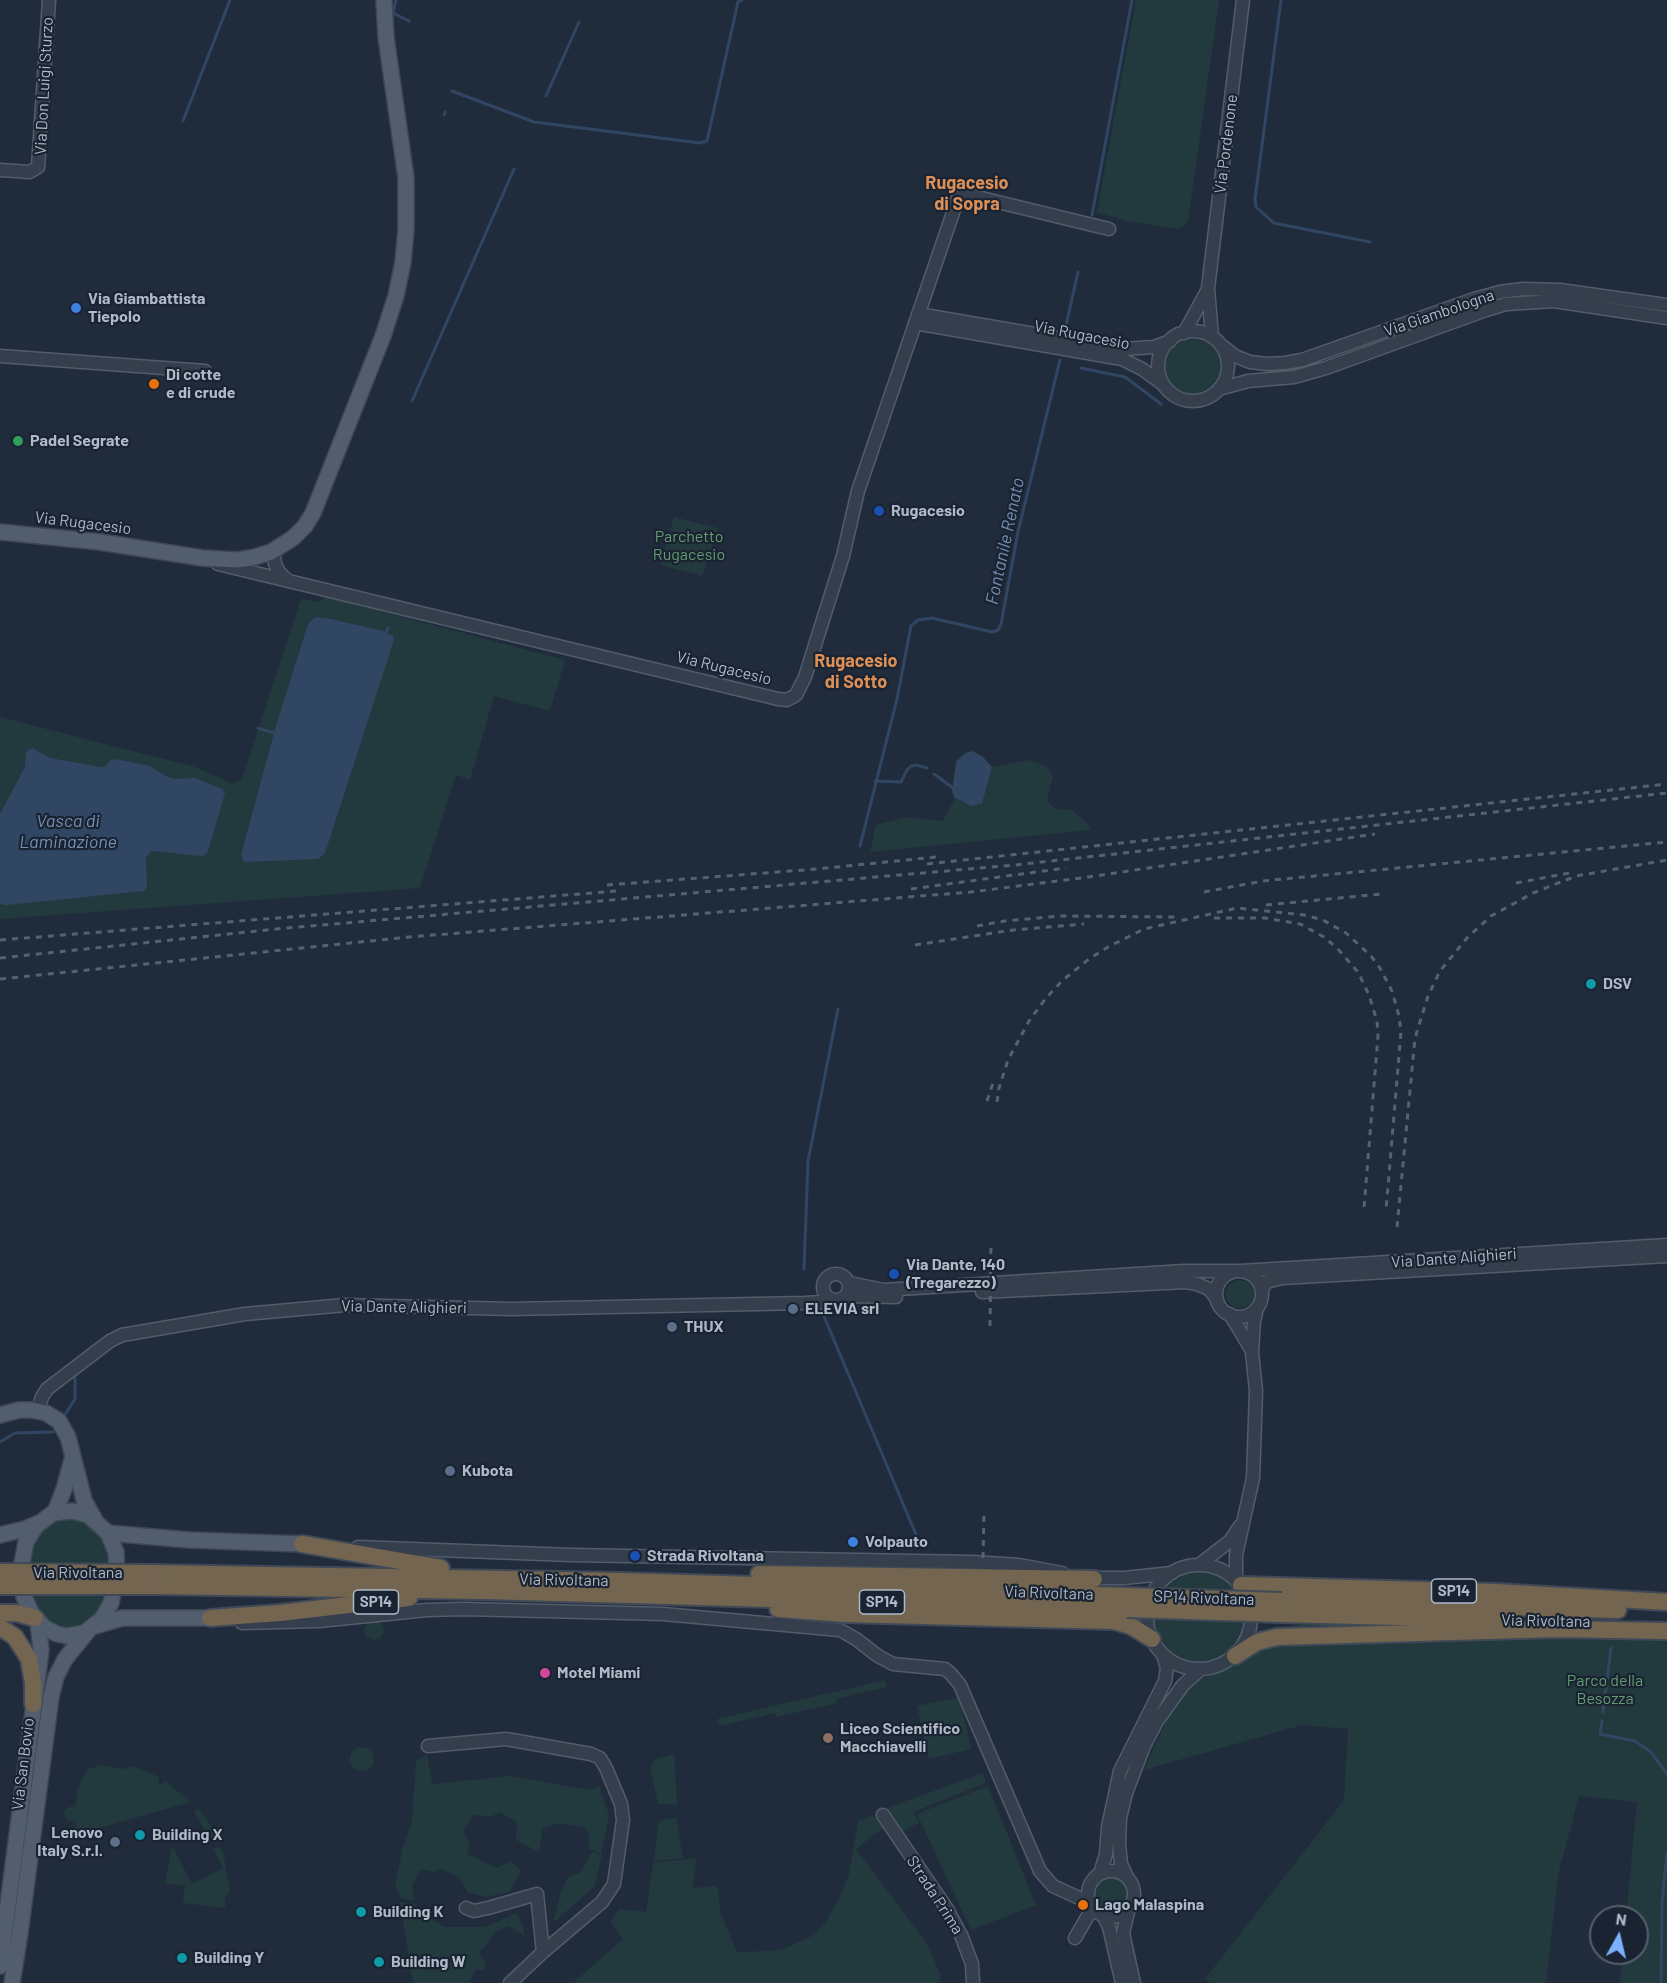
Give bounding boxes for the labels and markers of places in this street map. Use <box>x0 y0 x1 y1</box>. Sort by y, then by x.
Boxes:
place label: Via Giambattista Tiepolo <box>88 289 205 327</box>
marker: Via Giambattista Tiepolo <box>69 301 83 315</box>
place label: Di cotte e di crude <box>166 365 236 403</box>
marker: Di cotte e di crude <box>147 377 161 391</box>
place label: Padel Segrate <box>30 431 129 451</box>
marker: Padel Segrate <box>11 434 25 448</box>
place label: Rugacesio <box>891 501 965 521</box>
marker: Rugacesio <box>872 504 886 518</box>
place label: DSV <box>1603 974 1632 994</box>
marker: DSV <box>1584 977 1598 991</box>
place label: Via Dante, 140 (Tregarezzo) <box>906 1255 1005 1293</box>
marker: Via Dante, 140 (Tregarezzo) <box>887 1267 901 1281</box>
place label: ELEVIA srl <box>805 1299 879 1319</box>
marker: ELEVIA srl <box>786 1302 800 1316</box>
place label: THUX <box>684 1317 724 1337</box>
marker: THUX <box>665 1320 679 1334</box>
place label: Kubota <box>462 1461 513 1481</box>
marker: Kubota <box>443 1464 457 1478</box>
place label: Volpauto <box>865 1532 928 1552</box>
marker: Volpauto <box>846 1535 860 1549</box>
place label: Strada Rivoltana <box>647 1546 764 1566</box>
marker: Strada Rivoltana <box>628 1549 642 1563</box>
place label: Motel Miami <box>557 1663 640 1683</box>
marker: Motel Miami <box>538 1666 552 1680</box>
place label: Liceo Scientifico Macchiavelli <box>840 1719 960 1757</box>
marker: Liceo Scientifico Macchiavelli <box>821 1731 835 1745</box>
place label: Lenovo Italy S.r.l. <box>37 1823 103 1861</box>
place label: Building X <box>152 1825 223 1845</box>
marker: Building X <box>133 1828 147 1842</box>
marker: Lenovo Italy S.r.l. <box>108 1835 122 1849</box>
place label: Lago Malaspina <box>1095 1895 1204 1915</box>
marker: Lago Malaspina <box>1076 1898 1090 1912</box>
place label: Building K <box>373 1902 444 1922</box>
marker: Building K <box>354 1905 368 1919</box>
place label: Building Y <box>194 1948 264 1968</box>
marker: Building Y <box>175 1951 189 1965</box>
place label: Building W <box>391 1952 466 1972</box>
marker: Building W <box>372 1955 386 1969</box>

